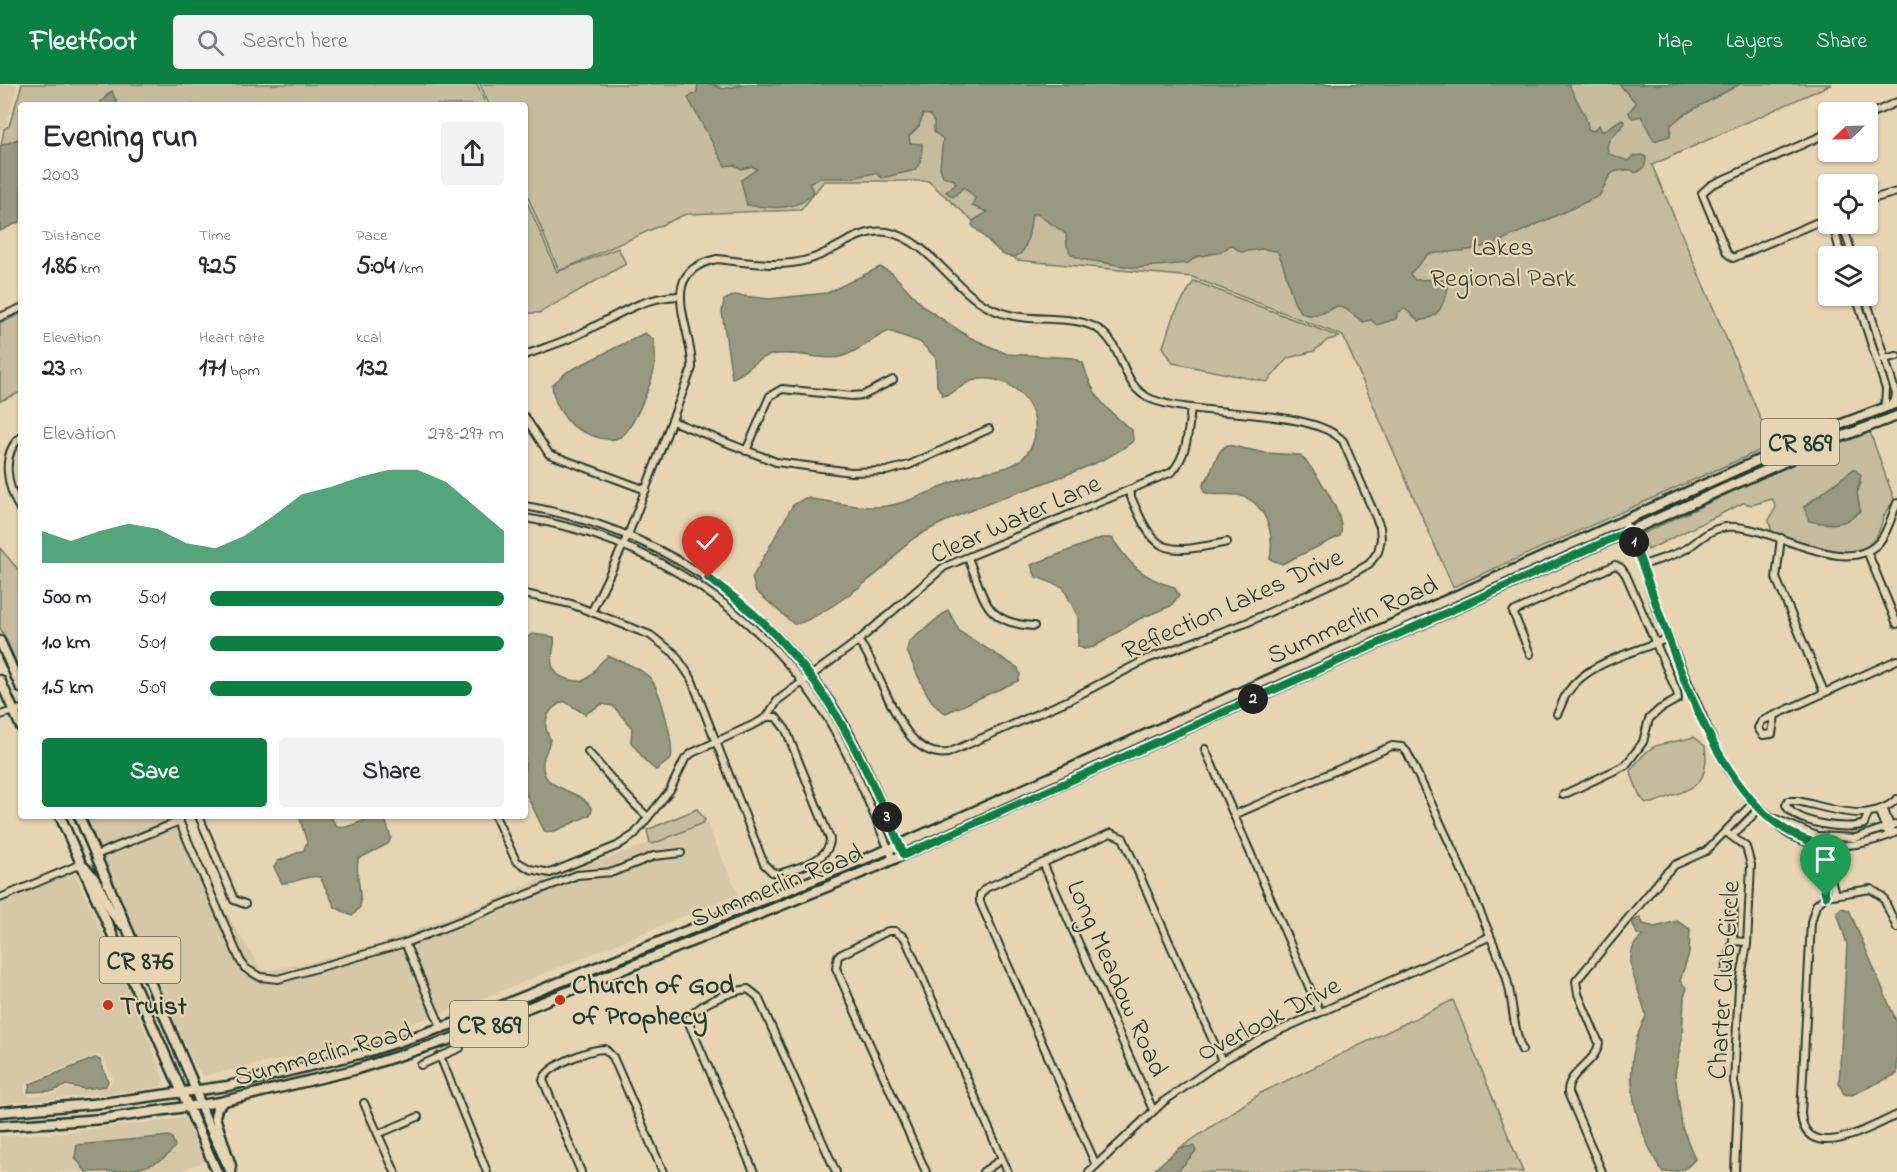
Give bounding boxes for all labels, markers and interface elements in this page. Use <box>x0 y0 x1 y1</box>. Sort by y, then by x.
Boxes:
search box <box>173 15 593 69</box>
text: Fleetfoot <box>30 22 137 63</box>
icon: search <box>194 26 227 59</box>
text: Search here <box>242 26 348 58</box>
text: Map <box>1657 27 1693 57</box>
text: Layers <box>1726 27 1783 57</box>
text: Share <box>1816 27 1867 57</box>
north arrow <box>1818 102 1878 162</box>
map controls <box>1818 102 1878 306</box>
text: Evening run <box>42 114 197 162</box>
button: share <box>441 122 504 185</box>
text: 20:03 <box>42 161 79 190</box>
button: locate <box>1818 174 1878 234</box>
text: Distance <box>42 224 101 248</box>
text: Time <box>199 224 231 248</box>
text: Pace <box>356 224 387 248</box>
park label: Lakes Regional Park <box>1430 229 1576 299</box>
button: layers <box>1818 246 1878 306</box>
text: 1.86 <box>42 248 77 286</box>
text: 9:25 <box>199 248 237 286</box>
text: 5:04 <box>356 248 395 286</box>
text: km <box>77 257 100 281</box>
text: /km <box>395 257 423 281</box>
text: Elevation <box>42 326 101 350</box>
text: Heart rate <box>199 326 265 350</box>
text: kcal <box>356 326 381 350</box>
text: 23 <box>42 350 66 388</box>
text: 171 <box>199 350 226 388</box>
text: 132 <box>356 350 388 388</box>
text: m <box>66 359 82 383</box>
text: bpm <box>226 359 260 383</box>
road number: CR 869 <box>1761 419 1839 465</box>
text: Elevation <box>42 420 116 449</box>
text: 278–297 m <box>428 420 504 449</box>
street label: Clear Water Lane <box>925 465 1108 575</box>
pin <box>682 516 733 578</box>
icon: check <box>691 525 724 558</box>
pin: 1 <box>1619 527 1649 557</box>
text: 1 <box>1631 530 1637 554</box>
street label: Reflection Lakes Drive <box>1116 539 1351 672</box>
street label: Summerlin Road <box>1261 566 1445 676</box>
text: 500 m <box>42 584 91 613</box>
text: 5:01 <box>138 584 166 613</box>
text: 1.0 km <box>42 629 90 658</box>
text: 5:01 <box>138 629 166 658</box>
text: 1.5 km <box>42 674 93 703</box>
text: 5:09 <box>138 674 166 703</box>
pin: 2 <box>1238 684 1268 714</box>
text: 2 <box>1249 687 1257 711</box>
button: Save <box>42 738 267 807</box>
button: Share <box>279 738 504 807</box>
pin: 3 <box>872 802 902 832</box>
text: 3 <box>884 805 890 829</box>
pin <box>1800 834 1851 896</box>
street label: Summerlin Road <box>685 835 869 940</box>
icon: arrive <box>1809 843 1842 876</box>
street label: Long Meadow Road <box>1055 874 1177 1084</box>
street label: Charter Club Circle <box>1699 879 1752 1081</box>
road number: CR 876 <box>100 937 180 983</box>
place label: Church of God of Prophecy <box>572 967 735 1037</box>
street label: Overlook Drive <box>1191 967 1348 1073</box>
place label: Truist <box>120 988 188 1027</box>
marker: Church of God of Prophecy <box>553 993 567 1007</box>
marker: Truist <box>101 998 115 1012</box>
road number: CR 869 <box>450 1001 528 1047</box>
street label: Summerlin Road <box>230 1013 417 1098</box>

